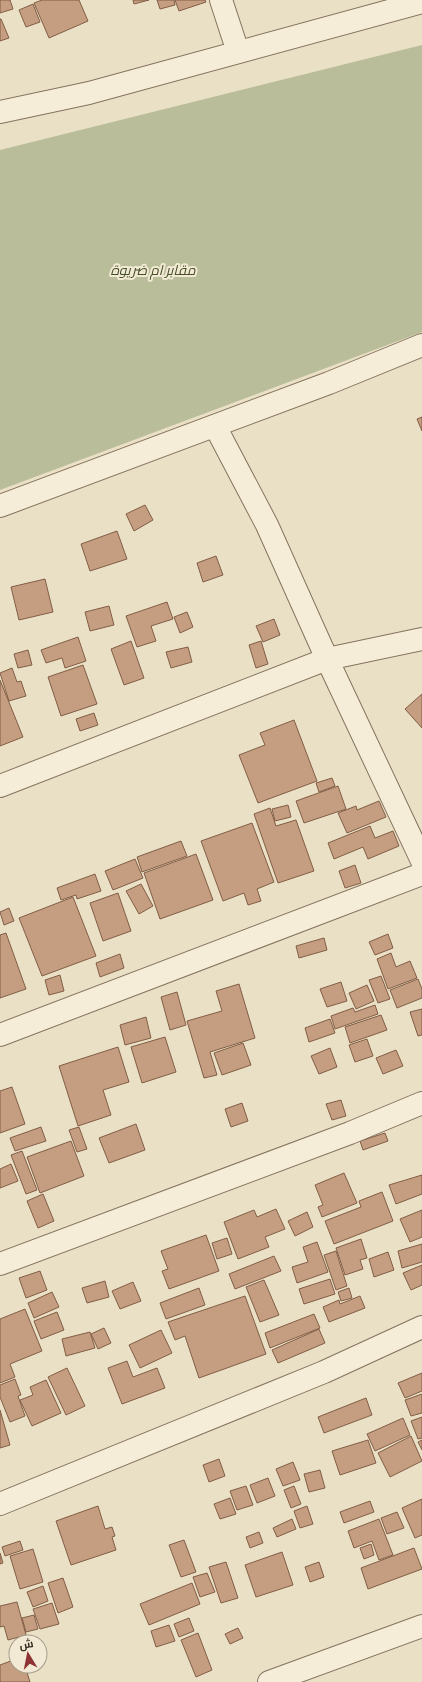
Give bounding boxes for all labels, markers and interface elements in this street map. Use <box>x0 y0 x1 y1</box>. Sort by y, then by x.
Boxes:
park label: مقابر ام ضريوة <box>111 261 196 280</box>
north arrow <box>8 1634 48 1674</box>
text: ش <box>18 1636 34 1652</box>

